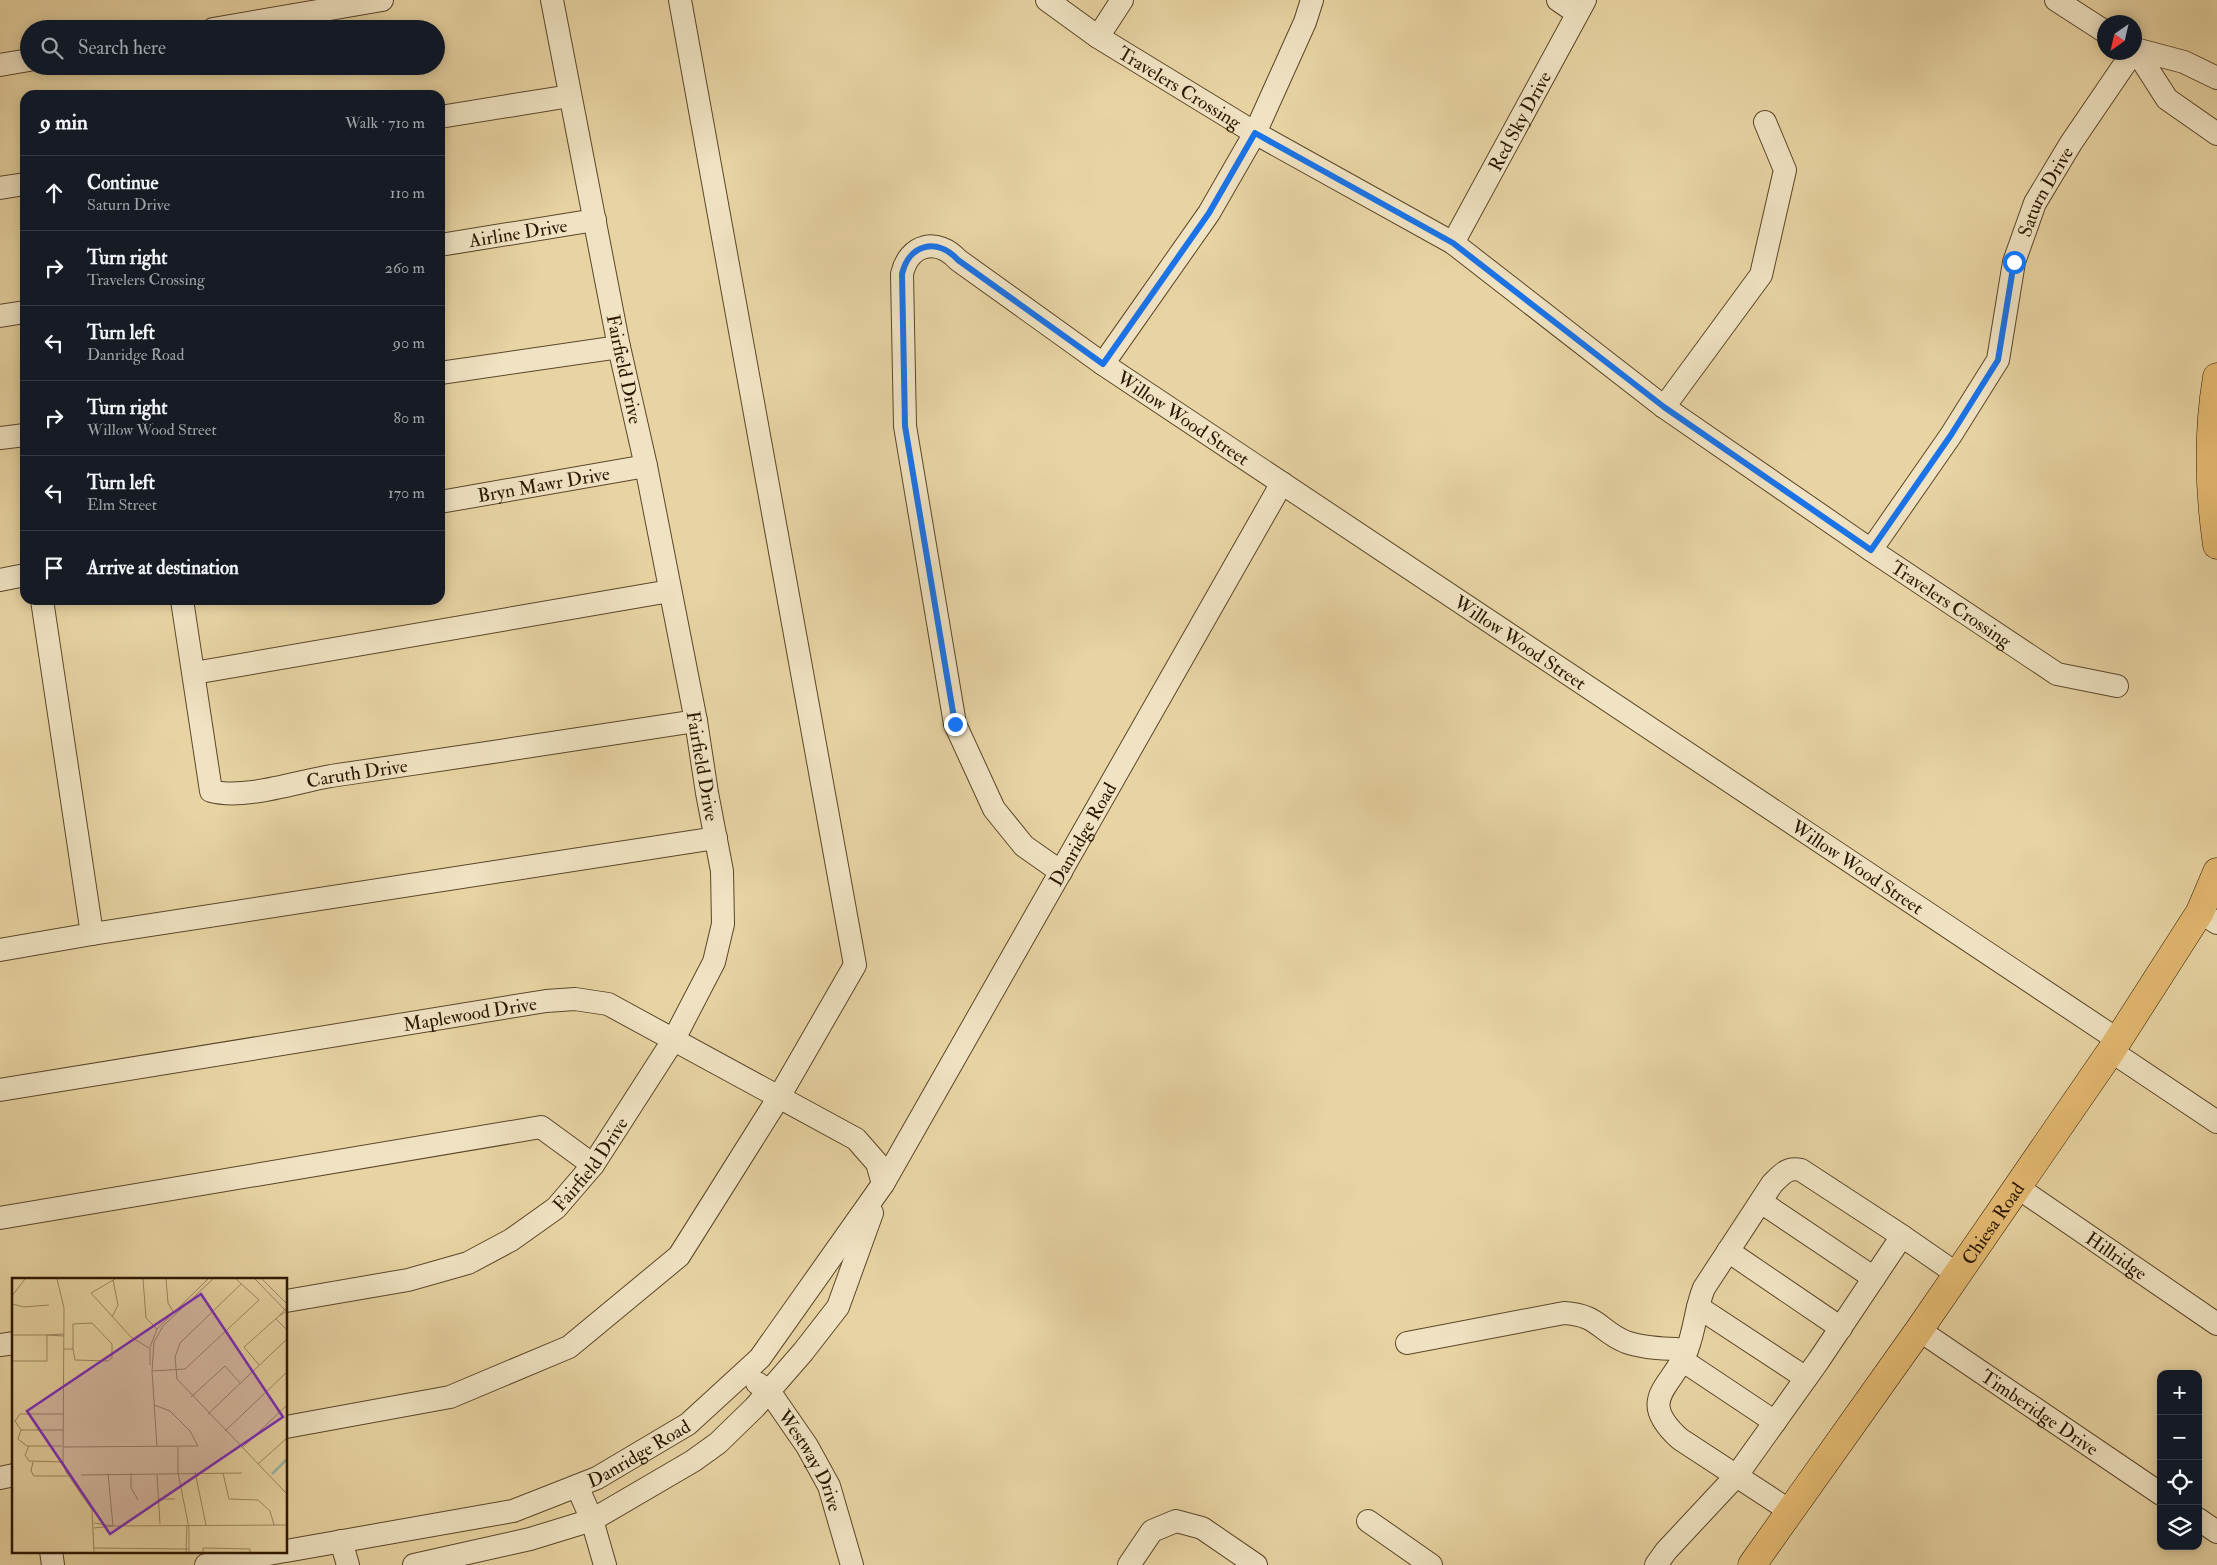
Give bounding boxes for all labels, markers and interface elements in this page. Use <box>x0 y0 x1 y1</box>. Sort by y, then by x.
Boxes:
north arrow <box>2097 15 2142 60</box>
search box <box>20 20 445 75</box>
icon: search <box>38 34 66 62</box>
text: Search here <box>78 36 166 60</box>
street label: Travelers Crossing <box>1113 41 1246 135</box>
street label: Red Sky Drive <box>1483 67 1557 176</box>
text: 9 min <box>40 109 88 136</box>
text: Walk · 710 m <box>345 113 425 133</box>
street label: Saturn Drive <box>2013 142 2079 240</box>
text: Continue <box>87 171 158 195</box>
icon: ahead <box>40 179 68 207</box>
text: 110 m <box>390 183 425 203</box>
text: Saturn Drive <box>87 195 170 215</box>
street label: Airline Drive <box>466 214 569 253</box>
text: Turn right <box>87 246 167 270</box>
route start <box>2003 251 2026 274</box>
icon: right <box>40 254 68 282</box>
text: 260 m <box>385 258 425 278</box>
text: Travelers Crossing <box>87 270 205 290</box>
street label: Fairfield Drive <box>601 312 647 426</box>
text: Turn left <box>87 321 155 345</box>
icon: left <box>40 329 68 357</box>
text: 90 m <box>393 333 425 353</box>
text: Danridge Road <box>87 345 184 365</box>
street label: Willow Wood Street <box>1111 365 1254 471</box>
text: Turn right <box>87 396 167 420</box>
icon: right <box>40 404 68 432</box>
text: 80 m <box>394 408 425 428</box>
text: Willow Wood Street <box>87 420 217 440</box>
street label: Bryn Mawr Drive <box>476 462 612 508</box>
text: Turn left <box>87 471 155 495</box>
icon: left <box>40 479 68 507</box>
text: 170 m <box>388 483 425 503</box>
text: Elm Street <box>87 495 157 515</box>
icon: arrive <box>40 554 68 582</box>
text: Arrive at destination <box>87 556 239 580</box>
street label: Travelers Crossing <box>1886 556 2016 654</box>
street label: Willow Wood Street <box>1448 590 1591 696</box>
street label: Fairfield Drive <box>681 709 724 823</box>
route end <box>944 713 967 736</box>
street label: Caruth Drive <box>304 754 409 794</box>
street label: Danridge Road <box>1044 778 1122 891</box>
street label: Willow Wood Street <box>1785 814 1928 920</box>
street label: Maplewood Drive <box>401 992 539 1037</box>
street label: Fairfield Drive <box>548 1113 634 1216</box>
street label: Chiesa Road <box>1957 1177 2030 1270</box>
street label: Hillridge <box>2081 1227 2152 1286</box>
inset map <box>12 1278 288 1552</box>
street label: Timberidge Drive <box>1976 1364 2103 1461</box>
map controls <box>2157 1370 2202 1550</box>
button: + <box>2157 1370 2202 1415</box>
street label: Westway Drive <box>772 1404 847 1514</box>
street label: Danridge Road <box>584 1414 695 1494</box>
button: − <box>2157 1415 2202 1460</box>
button: locate <box>2157 1460 2202 1505</box>
button: layers <box>2157 1505 2202 1550</box>

